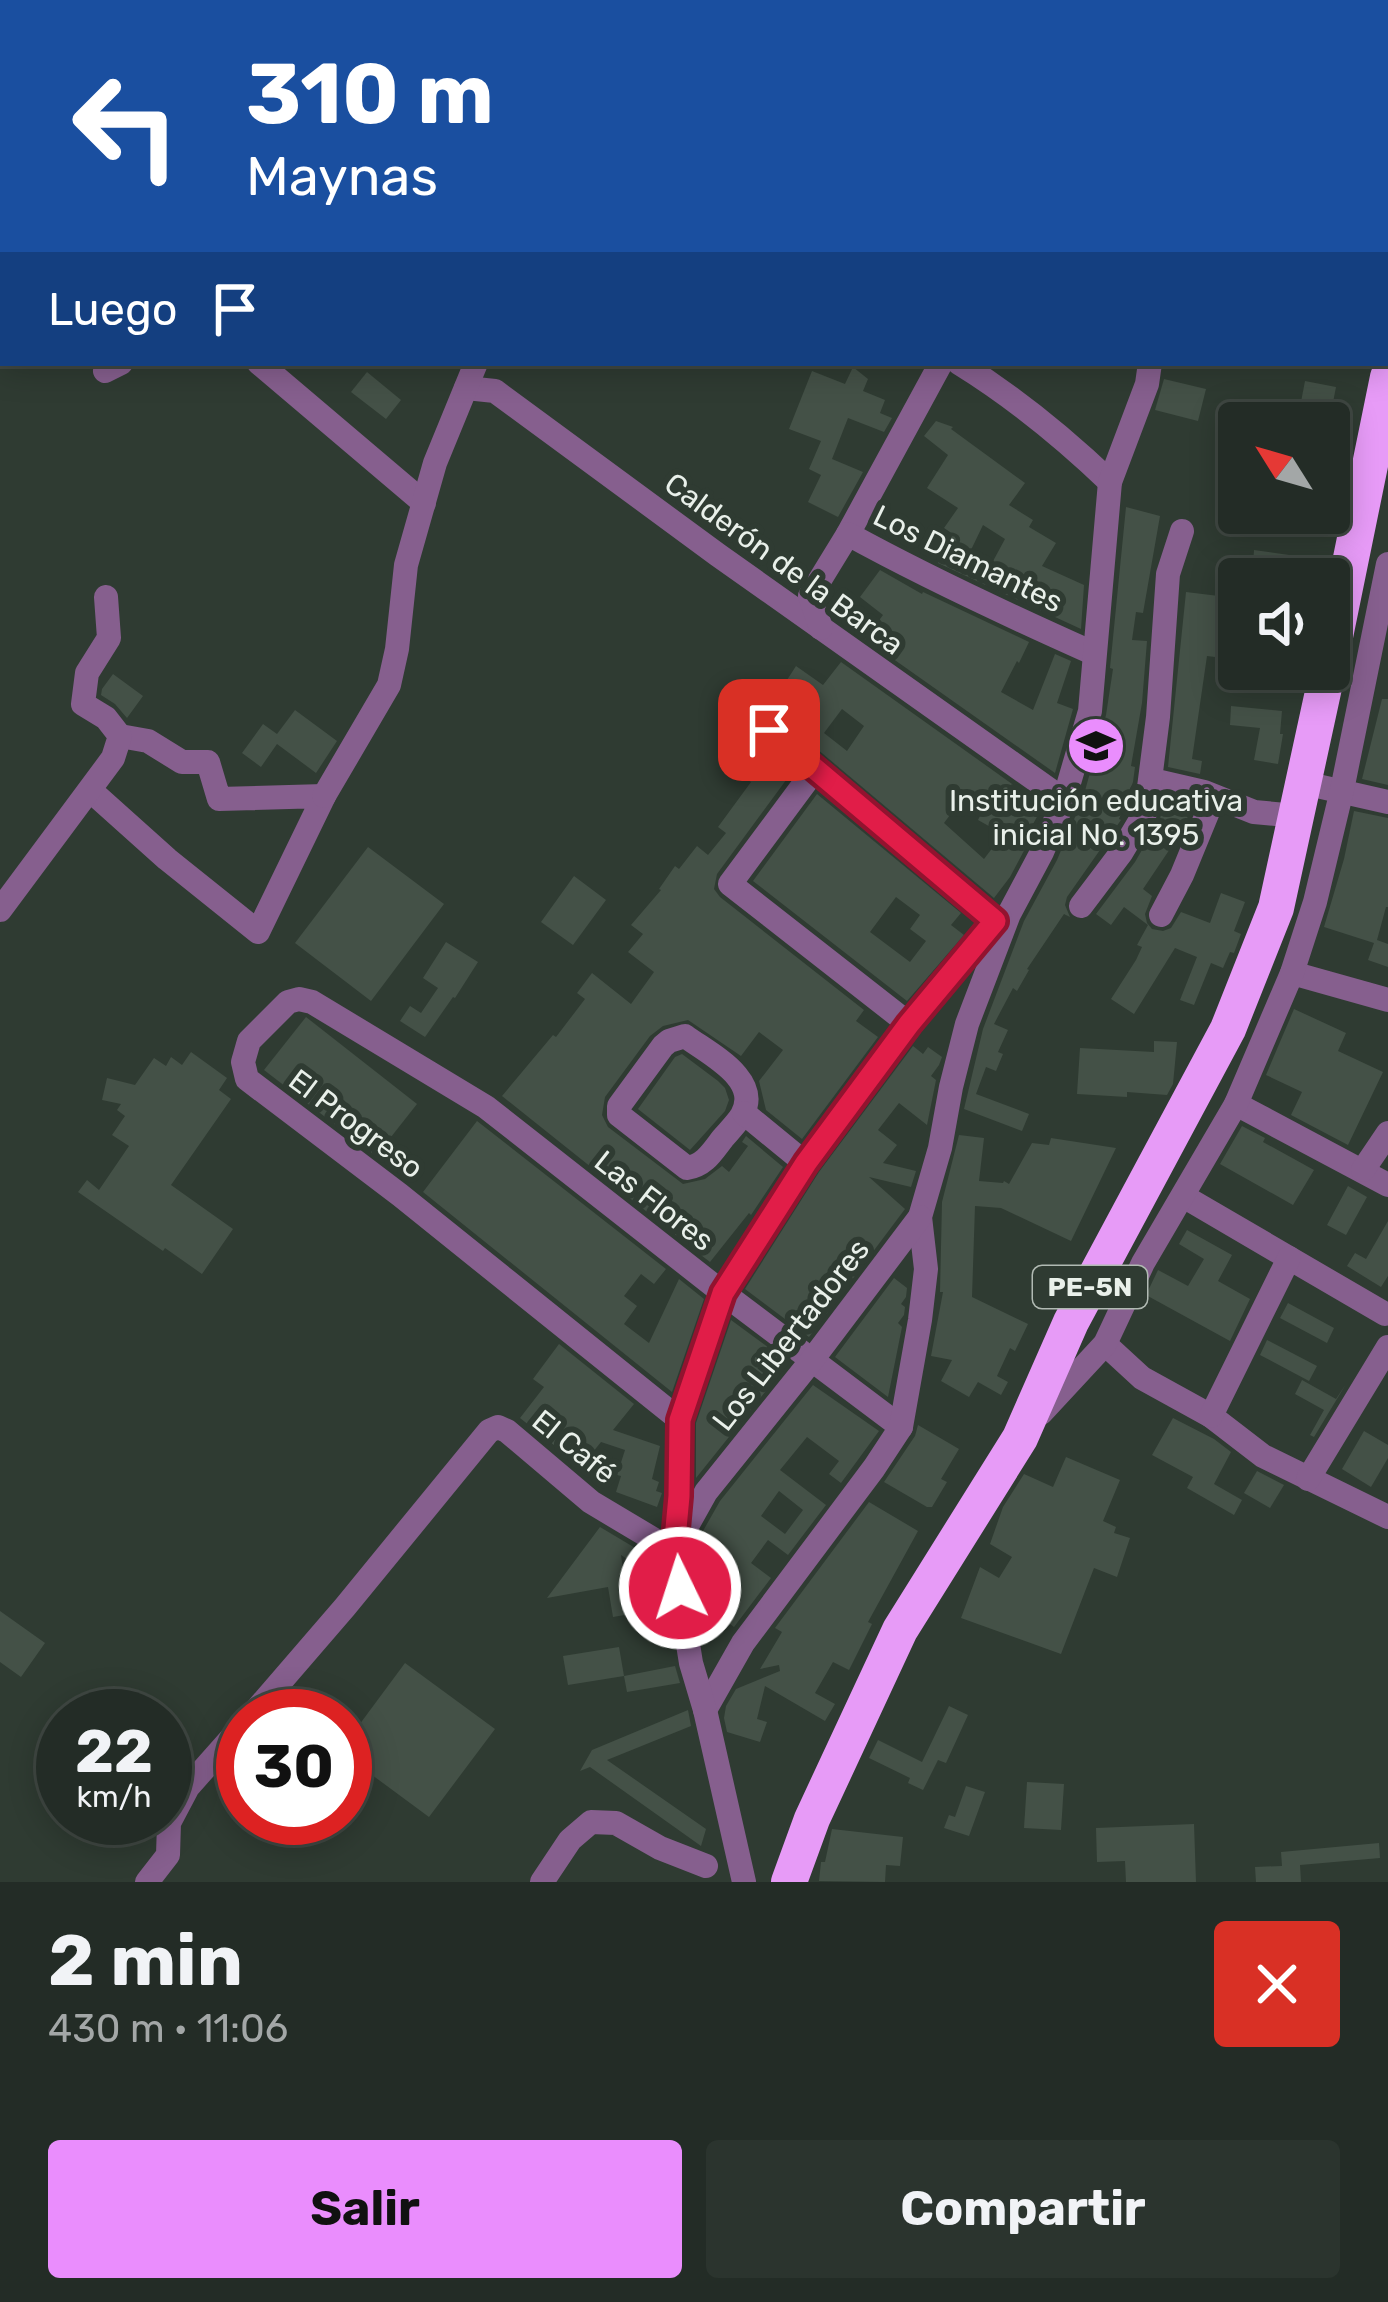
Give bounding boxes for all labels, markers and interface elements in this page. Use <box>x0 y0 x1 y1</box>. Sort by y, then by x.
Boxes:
text: 310 m <box>246 44 494 144</box>
icon: left <box>48 48 204 204</box>
text: Maynas <box>246 145 438 209</box>
icon: arrive <box>202 276 268 342</box>
text: Luego <box>48 283 178 336</box>
north arrow <box>1218 402 1350 534</box>
map controls <box>1218 402 1350 690</box>
street label: Calderón de la Barca <box>658 465 910 663</box>
street label: Los Diamantes <box>868 498 1068 620</box>
button: sound <box>1218 558 1350 690</box>
pin <box>718 679 820 781</box>
icon: arrive <box>736 697 802 763</box>
school or university icon: Institución educativa inicial No. 1395 <box>1065 715 1127 777</box>
place label: Institución educativa inicial No. 1395 <box>949 783 1243 853</box>
street label: El Progreso <box>282 1062 430 1186</box>
street label: Las Flores <box>587 1143 721 1259</box>
street label: Los Libertadores <box>705 1232 877 1438</box>
road number: PE-5N <box>1033 1266 1147 1308</box>
street label: El Café <box>525 1402 623 1492</box>
position arrow <box>617 1525 743 1651</box>
speed limit sign: 30 <box>216 1689 372 1845</box>
text: 22 <box>75 1716 153 1787</box>
text: km/h <box>77 1779 151 1815</box>
text: 2 min <box>48 1918 243 2003</box>
button: close <box>1214 1921 1340 2047</box>
text: 430 m · 11:06 <box>48 2006 288 2052</box>
button: Salir <box>48 2140 682 2278</box>
button: Compartir <box>706 2140 1340 2278</box>

